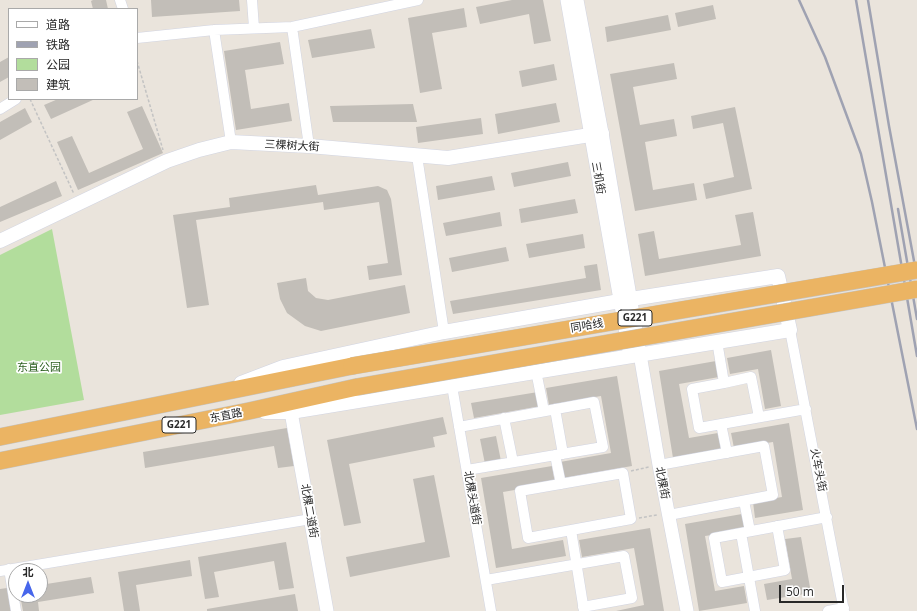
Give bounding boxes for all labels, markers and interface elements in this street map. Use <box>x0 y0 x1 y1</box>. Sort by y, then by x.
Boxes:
legend <box>8 8 138 100</box>
text: 道路 <box>46 16 70 33</box>
text: 铁路 <box>46 36 70 53</box>
text: 公园 <box>46 56 70 73</box>
text: 建筑 <box>46 76 70 93</box>
street label: 三棵树大街 <box>264 138 320 154</box>
street label: 三机街 <box>589 161 607 195</box>
road number: G221 <box>618 310 652 326</box>
street label: 同哈线 <box>570 317 604 335</box>
park label: 东直公园 <box>17 361 61 375</box>
street label: 东直路 <box>209 406 243 426</box>
road number: G221 <box>162 417 196 433</box>
street label: 火车头街 <box>807 447 829 493</box>
street label: 北棵街 <box>652 466 672 500</box>
street label: 北棵头道街 <box>461 470 483 526</box>
street label: 北棵二道街 <box>298 483 320 539</box>
north arrow <box>8 563 48 603</box>
text: 北 <box>23 564 34 579</box>
scale bar <box>781 577 846 603</box>
text: 50 m <box>786 583 814 600</box>

